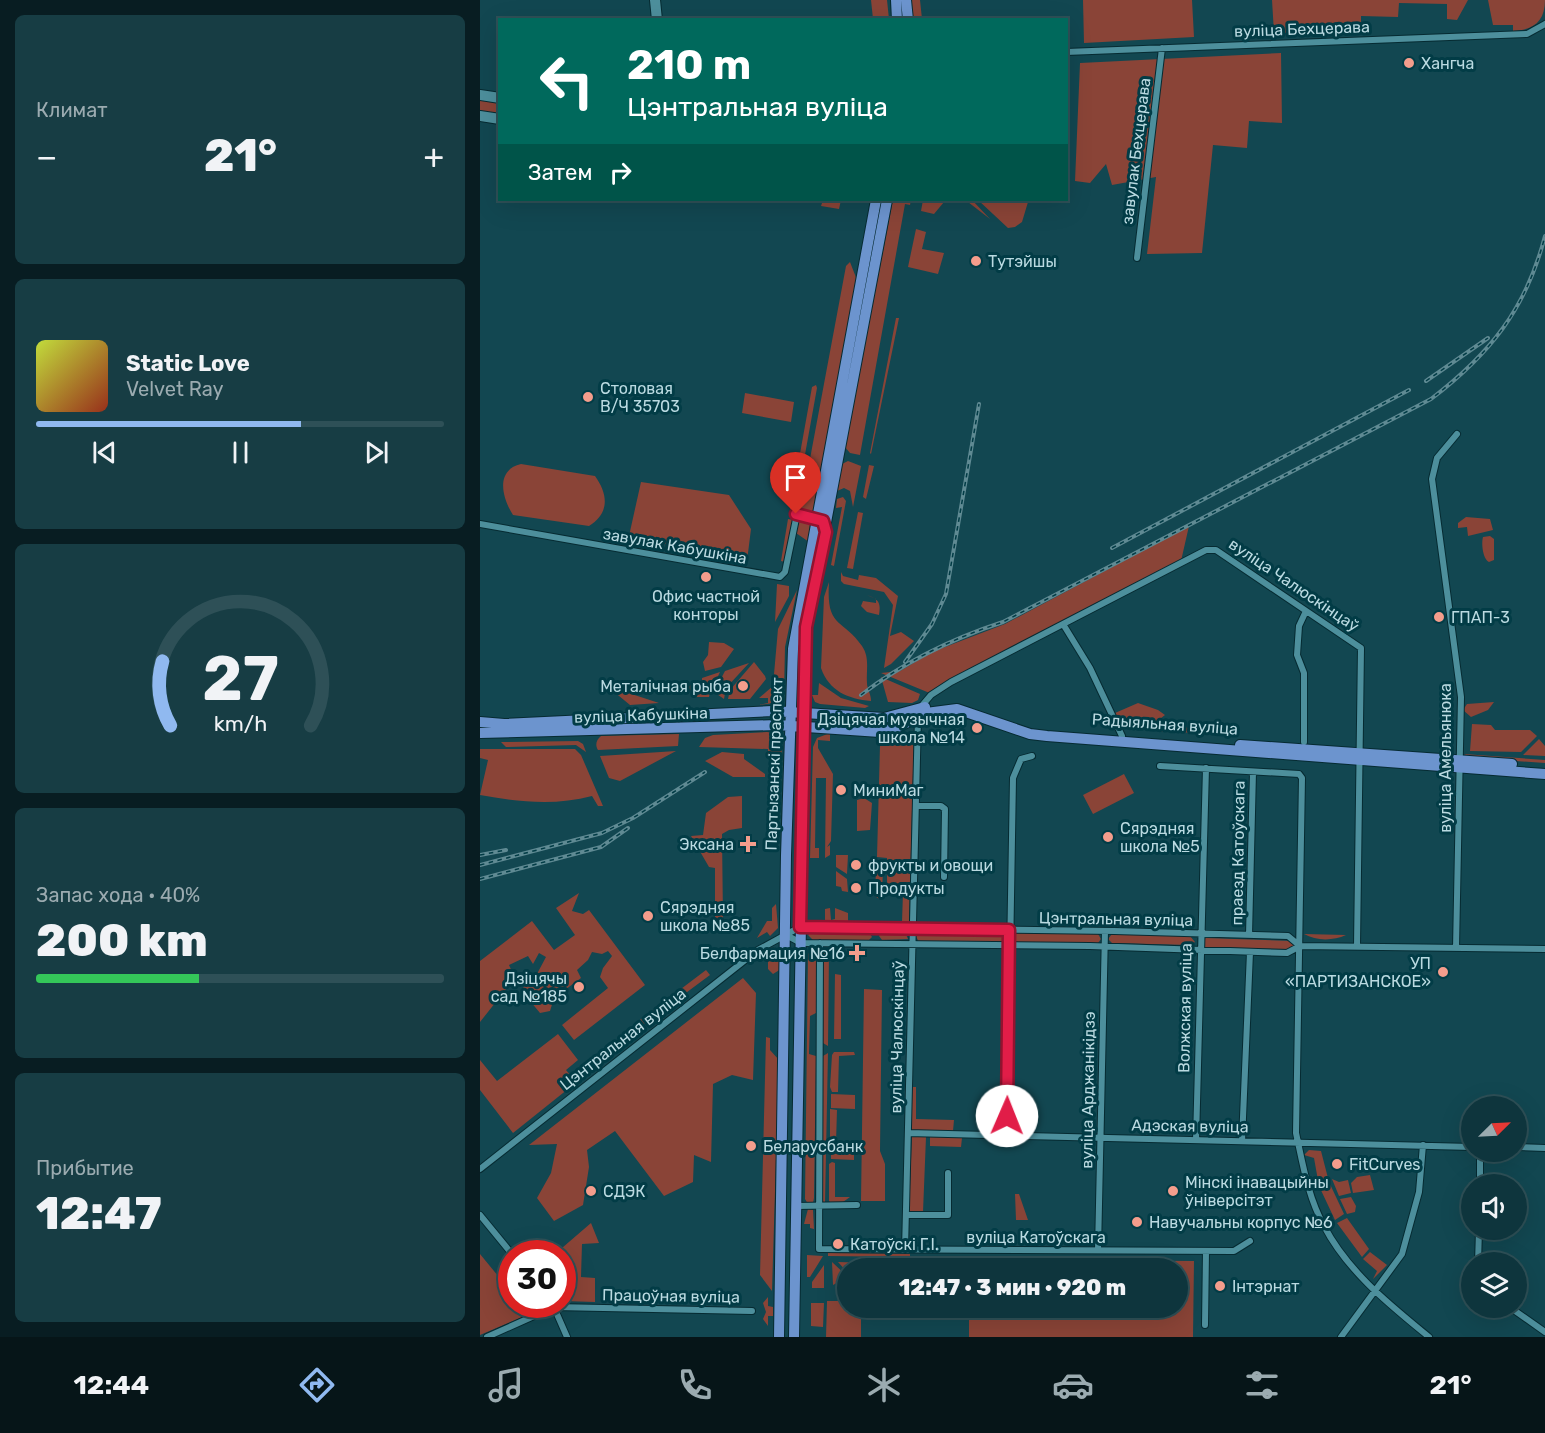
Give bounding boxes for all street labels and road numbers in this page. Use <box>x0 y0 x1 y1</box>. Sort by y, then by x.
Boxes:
street label: вуліца Бехцерава <box>1234 17 1370 41</box>
street label: завулак Бехцерава <box>1118 77 1154 225</box>
street label: завулак Кабушкіна <box>602 524 748 568</box>
street label: вуліца Чалюскінцаў <box>1225 534 1363 636</box>
street label: Партызанскі праспект <box>761 677 787 851</box>
street label: вуліца Амельянюка <box>1436 683 1455 833</box>
street label: вуліца Кабушкіна <box>574 703 708 727</box>
street label: Радыяльная вуліца <box>1091 709 1239 739</box>
street label: праезд Катоўскага <box>1227 780 1249 926</box>
street label: Цэнтральная вуліца <box>1039 908 1193 930</box>
street label: Волжская вуліца <box>1174 943 1196 1073</box>
street label: вуліца Чалюскінцаў <box>886 960 908 1114</box>
street label: Цэнтральная вуліца <box>556 984 690 1094</box>
street label: вуліца Арджанікідзэ <box>1077 1011 1099 1169</box>
street label: Адэская вуліца <box>1131 1115 1249 1137</box>
street label: вуліца Катоўскага <box>966 1228 1106 1247</box>
street label: Працоўная вуліца <box>602 1285 740 1307</box>

